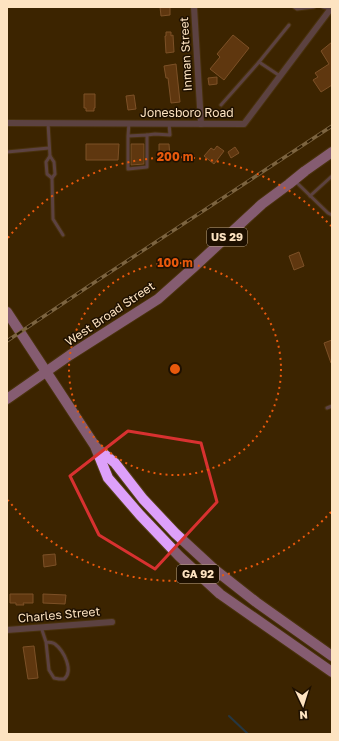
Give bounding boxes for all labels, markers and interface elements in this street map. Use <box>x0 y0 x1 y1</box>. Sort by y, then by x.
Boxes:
street label: Inman Street <box>176 16 195 92</box>
street label: Jonesboro Road <box>140 105 234 120</box>
text: 200 m <box>157 149 193 164</box>
road number: US 29 <box>207 228 247 246</box>
text: 100 m <box>157 255 193 270</box>
street label: West Broad Street <box>62 278 157 349</box>
centre of rings <box>168 362 182 376</box>
road number: GA 92 <box>177 565 219 583</box>
street label: Charles Street <box>17 603 101 626</box>
north arrow <box>283 685 323 725</box>
text: N <box>299 709 308 722</box>

